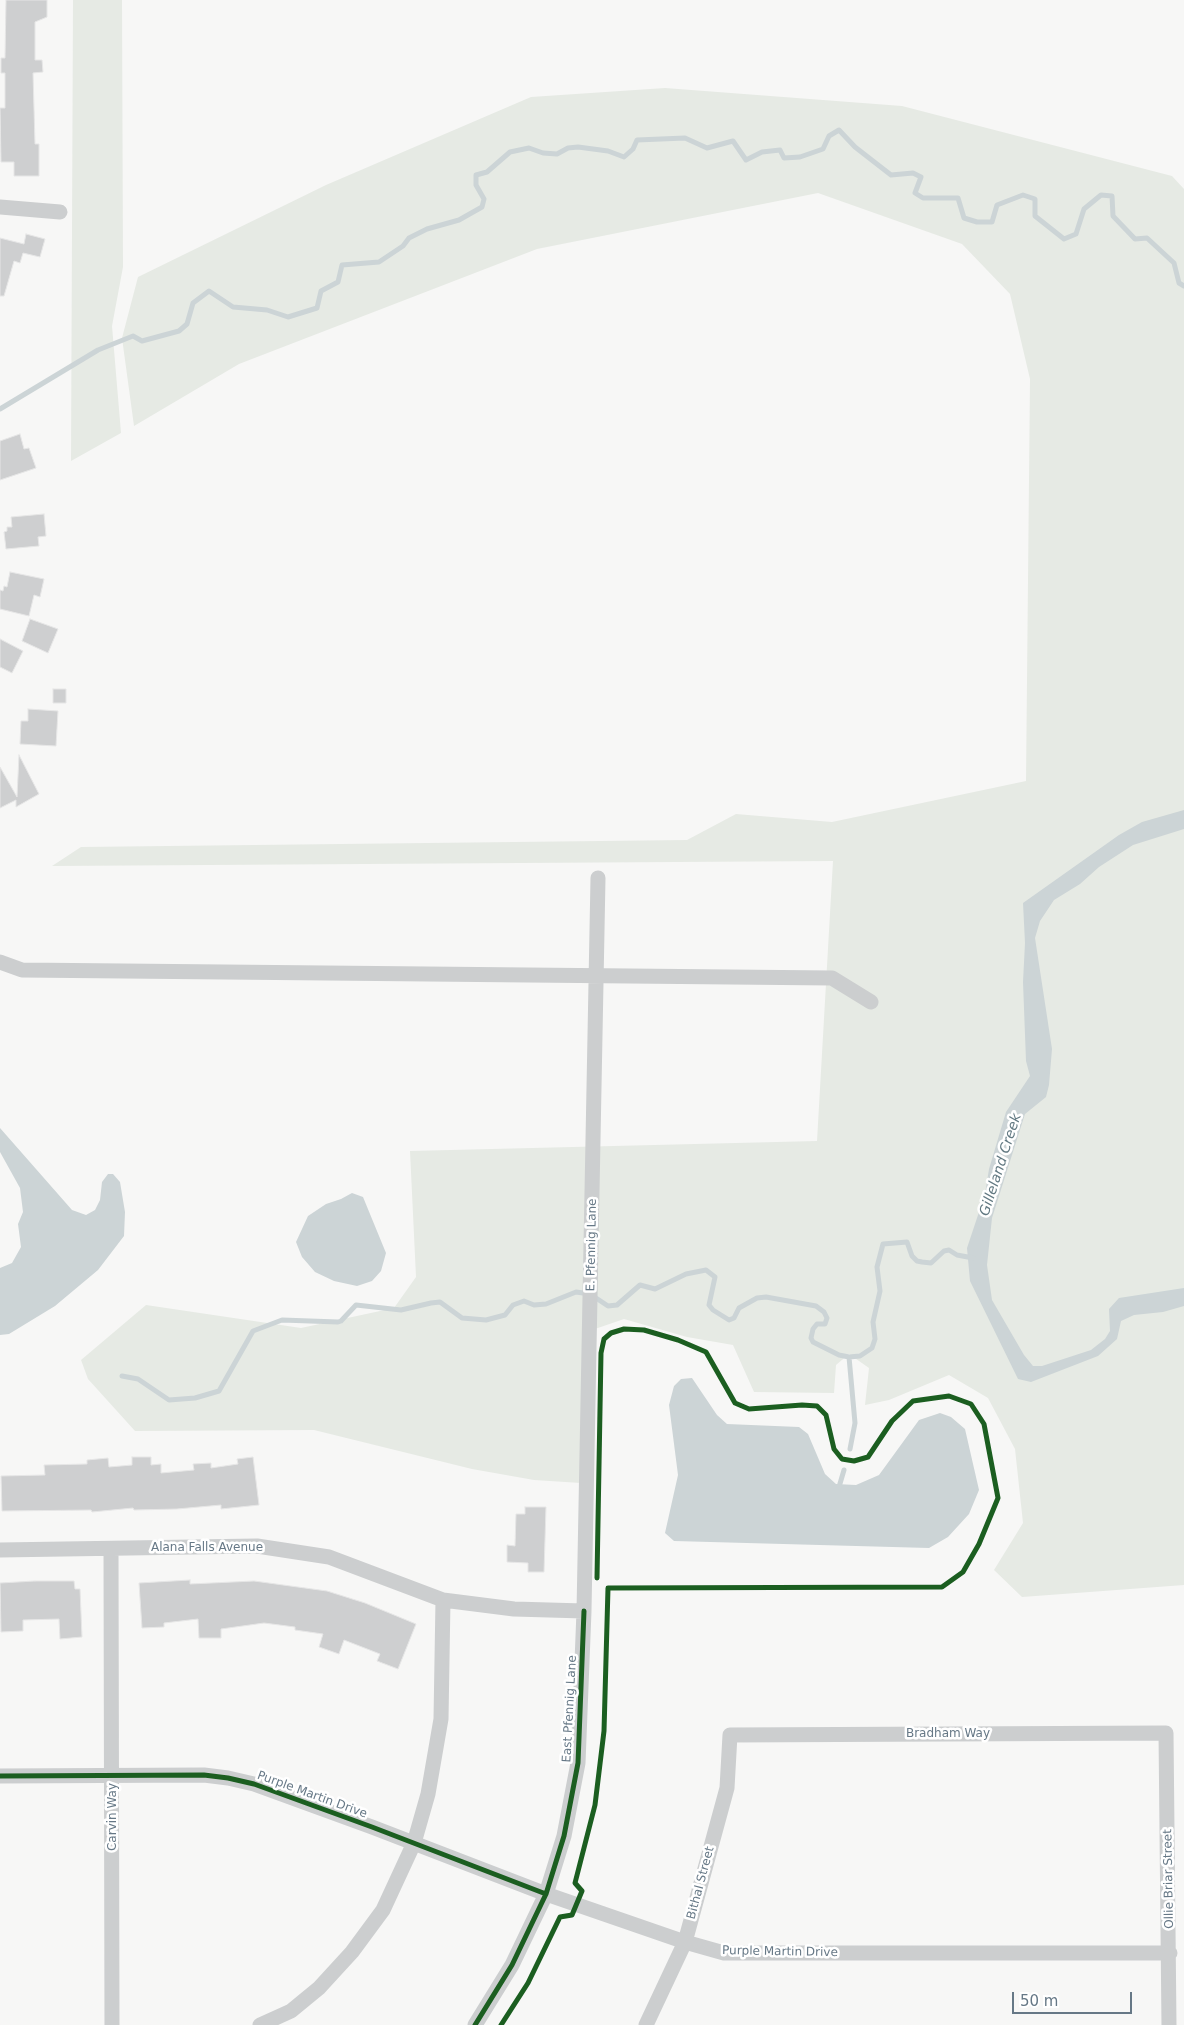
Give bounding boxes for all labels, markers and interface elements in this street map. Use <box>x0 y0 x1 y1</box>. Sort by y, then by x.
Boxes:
water label: Gilleland Creek <box>977 1112 1025 1218</box>
street label: E. Pfennig Lane <box>584 1198 600 1292</box>
street label: Alana Falls Avenue <box>151 1541 263 1555</box>
street label: East Pfennig Lane <box>560 1655 580 1763</box>
street label: Bradham Way <box>906 1727 990 1741</box>
street label: Purple Martin Drive <box>255 1768 369 1822</box>
street label: Carvin Way <box>106 1783 120 1851</box>
street label: Ollie Briar Street <box>1161 1829 1177 1929</box>
street label: Bithal Street <box>684 1845 718 1921</box>
street label: Purple Martin Drive <box>722 1944 838 1960</box>
scale bar <box>1014 1982 1134 2014</box>
text: 50 m <box>1020 1992 1058 2010</box>

